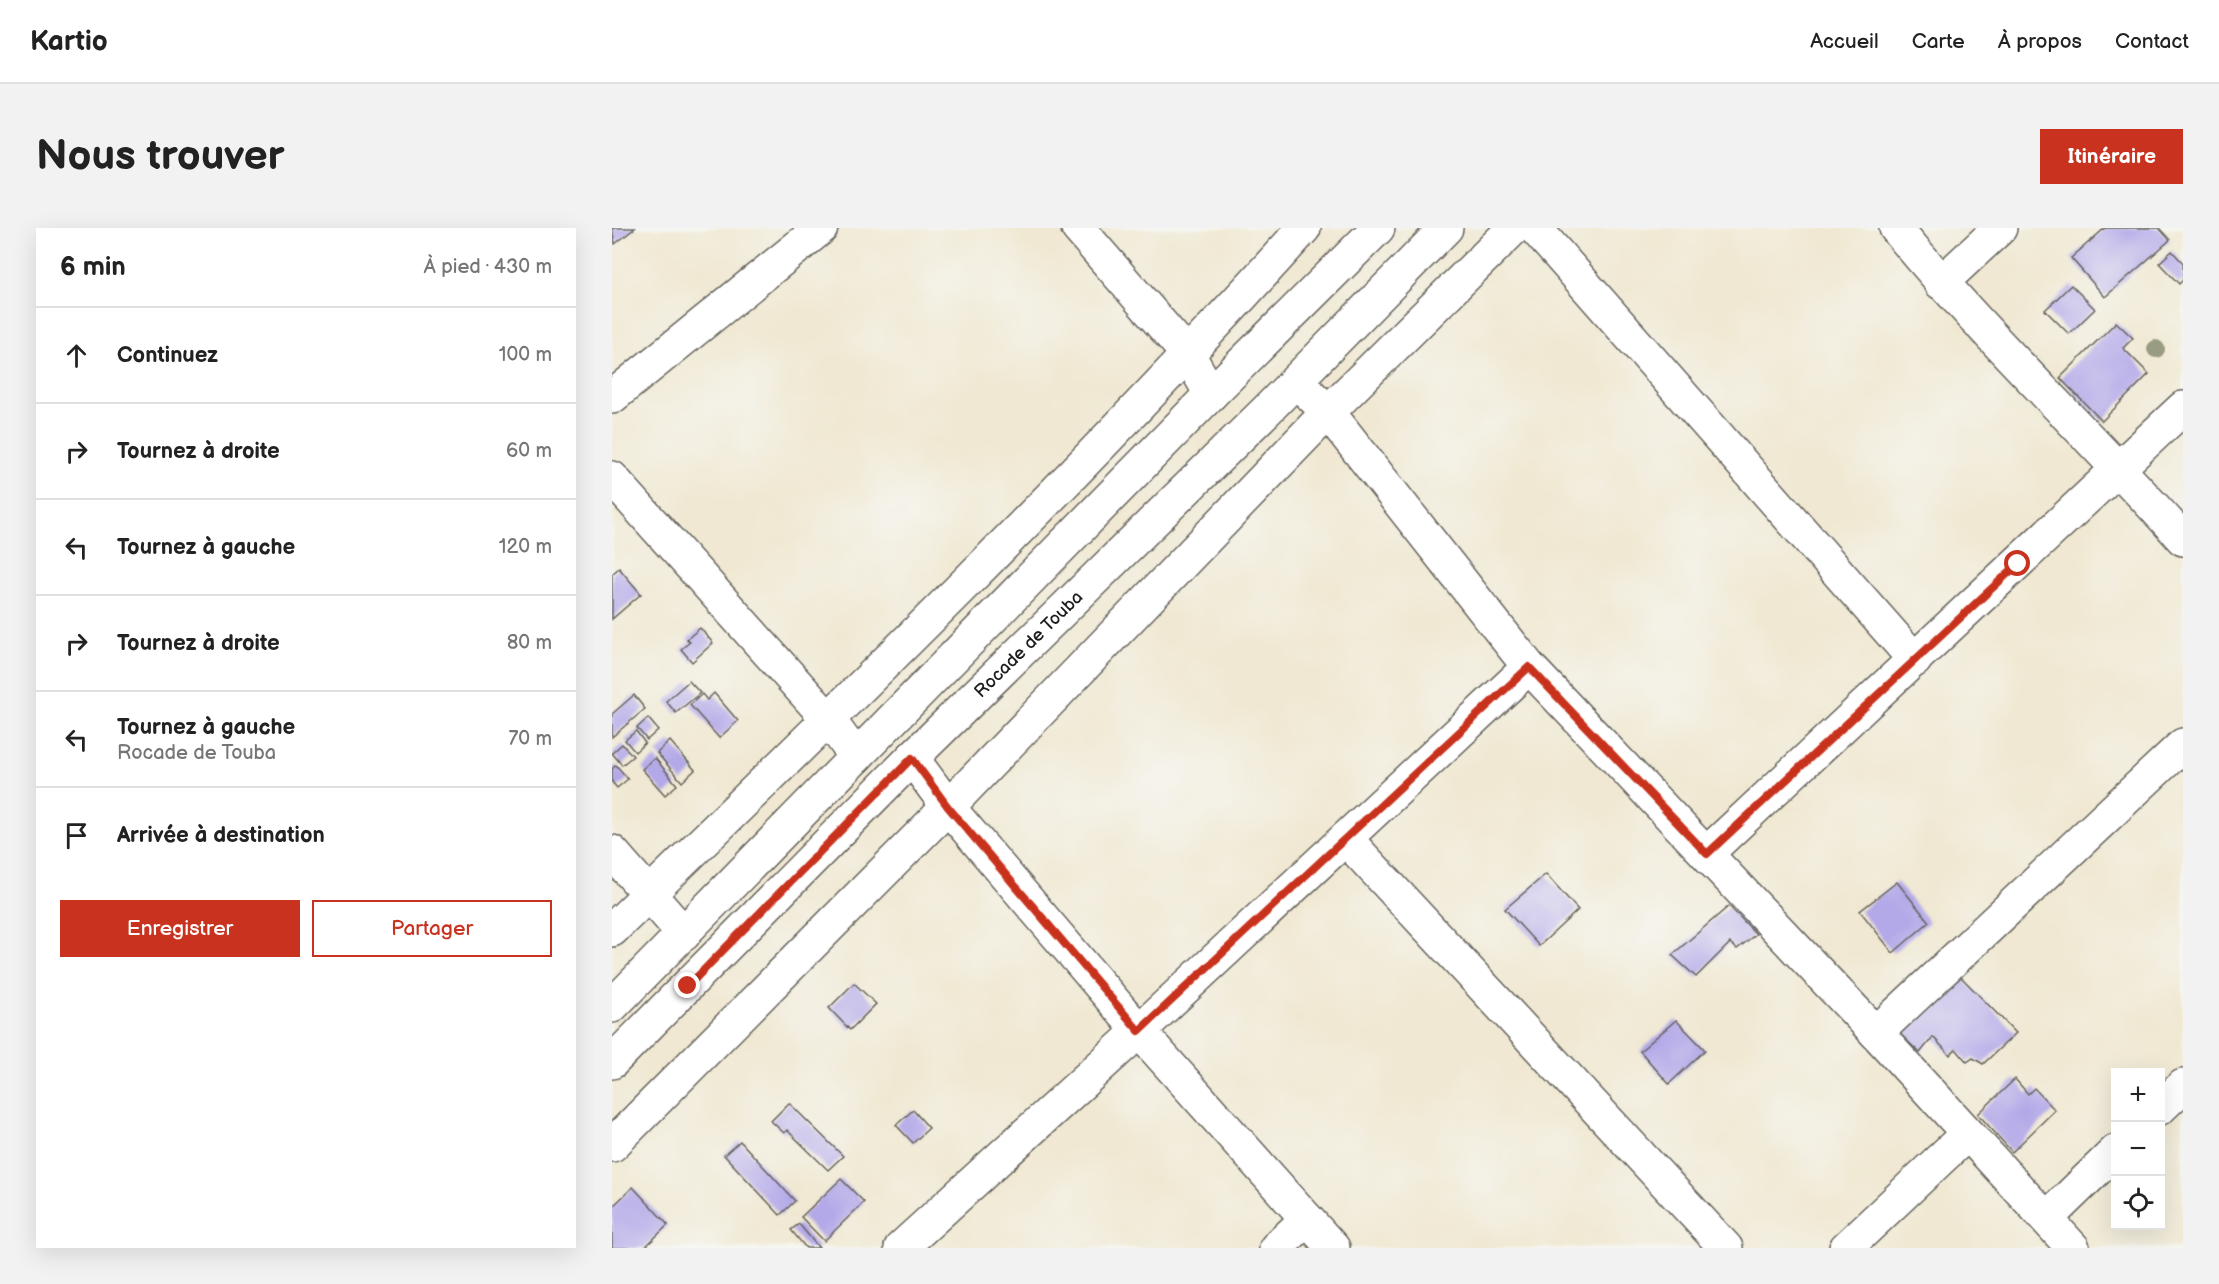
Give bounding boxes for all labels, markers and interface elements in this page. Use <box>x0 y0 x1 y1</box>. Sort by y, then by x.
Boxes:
text: Kartio <box>30 25 108 58</box>
text: Accueil <box>1810 29 1879 54</box>
text: Carte <box>1912 29 1965 54</box>
text: À propos <box>1998 29 2082 54</box>
text: Contact <box>2115 29 2189 54</box>
button: Itinéraire <box>2040 129 2183 184</box>
text: Nous trouver <box>36 131 284 182</box>
text: 6 min <box>60 252 126 283</box>
text: À pied · 430 m <box>424 255 552 279</box>
icon: ahead <box>60 339 93 372</box>
text: Continuez <box>117 342 218 369</box>
text: 100 m <box>499 343 552 367</box>
icon: right <box>60 435 93 468</box>
text: Tournez à droite <box>117 438 280 465</box>
text: 60 m <box>506 439 552 463</box>
icon: left <box>60 531 93 564</box>
text: Tournez à gauche <box>117 534 295 561</box>
text: 120 m <box>499 535 552 559</box>
route start <box>2004 550 2030 576</box>
street label: Rocade de Touba <box>970 586 1087 702</box>
icon: right <box>60 627 93 660</box>
text: Tournez à droite <box>117 630 280 657</box>
text: 80 m <box>507 631 552 655</box>
text: Tournez à gauche <box>117 714 295 741</box>
icon: left <box>60 723 93 756</box>
text: 70 m <box>508 727 552 751</box>
text: Rocade de Touba <box>117 741 276 765</box>
icon: arrive <box>60 819 93 852</box>
text: Arrivée à destination <box>117 822 325 849</box>
button: Enregistrer <box>60 900 300 957</box>
button: Partager <box>312 900 552 957</box>
route end <box>674 972 700 998</box>
map controls <box>2111 1068 2165 1230</box>
button: + <box>2111 1068 2165 1122</box>
button: − <box>2111 1122 2165 1176</box>
button: locate <box>2111 1176 2165 1230</box>

